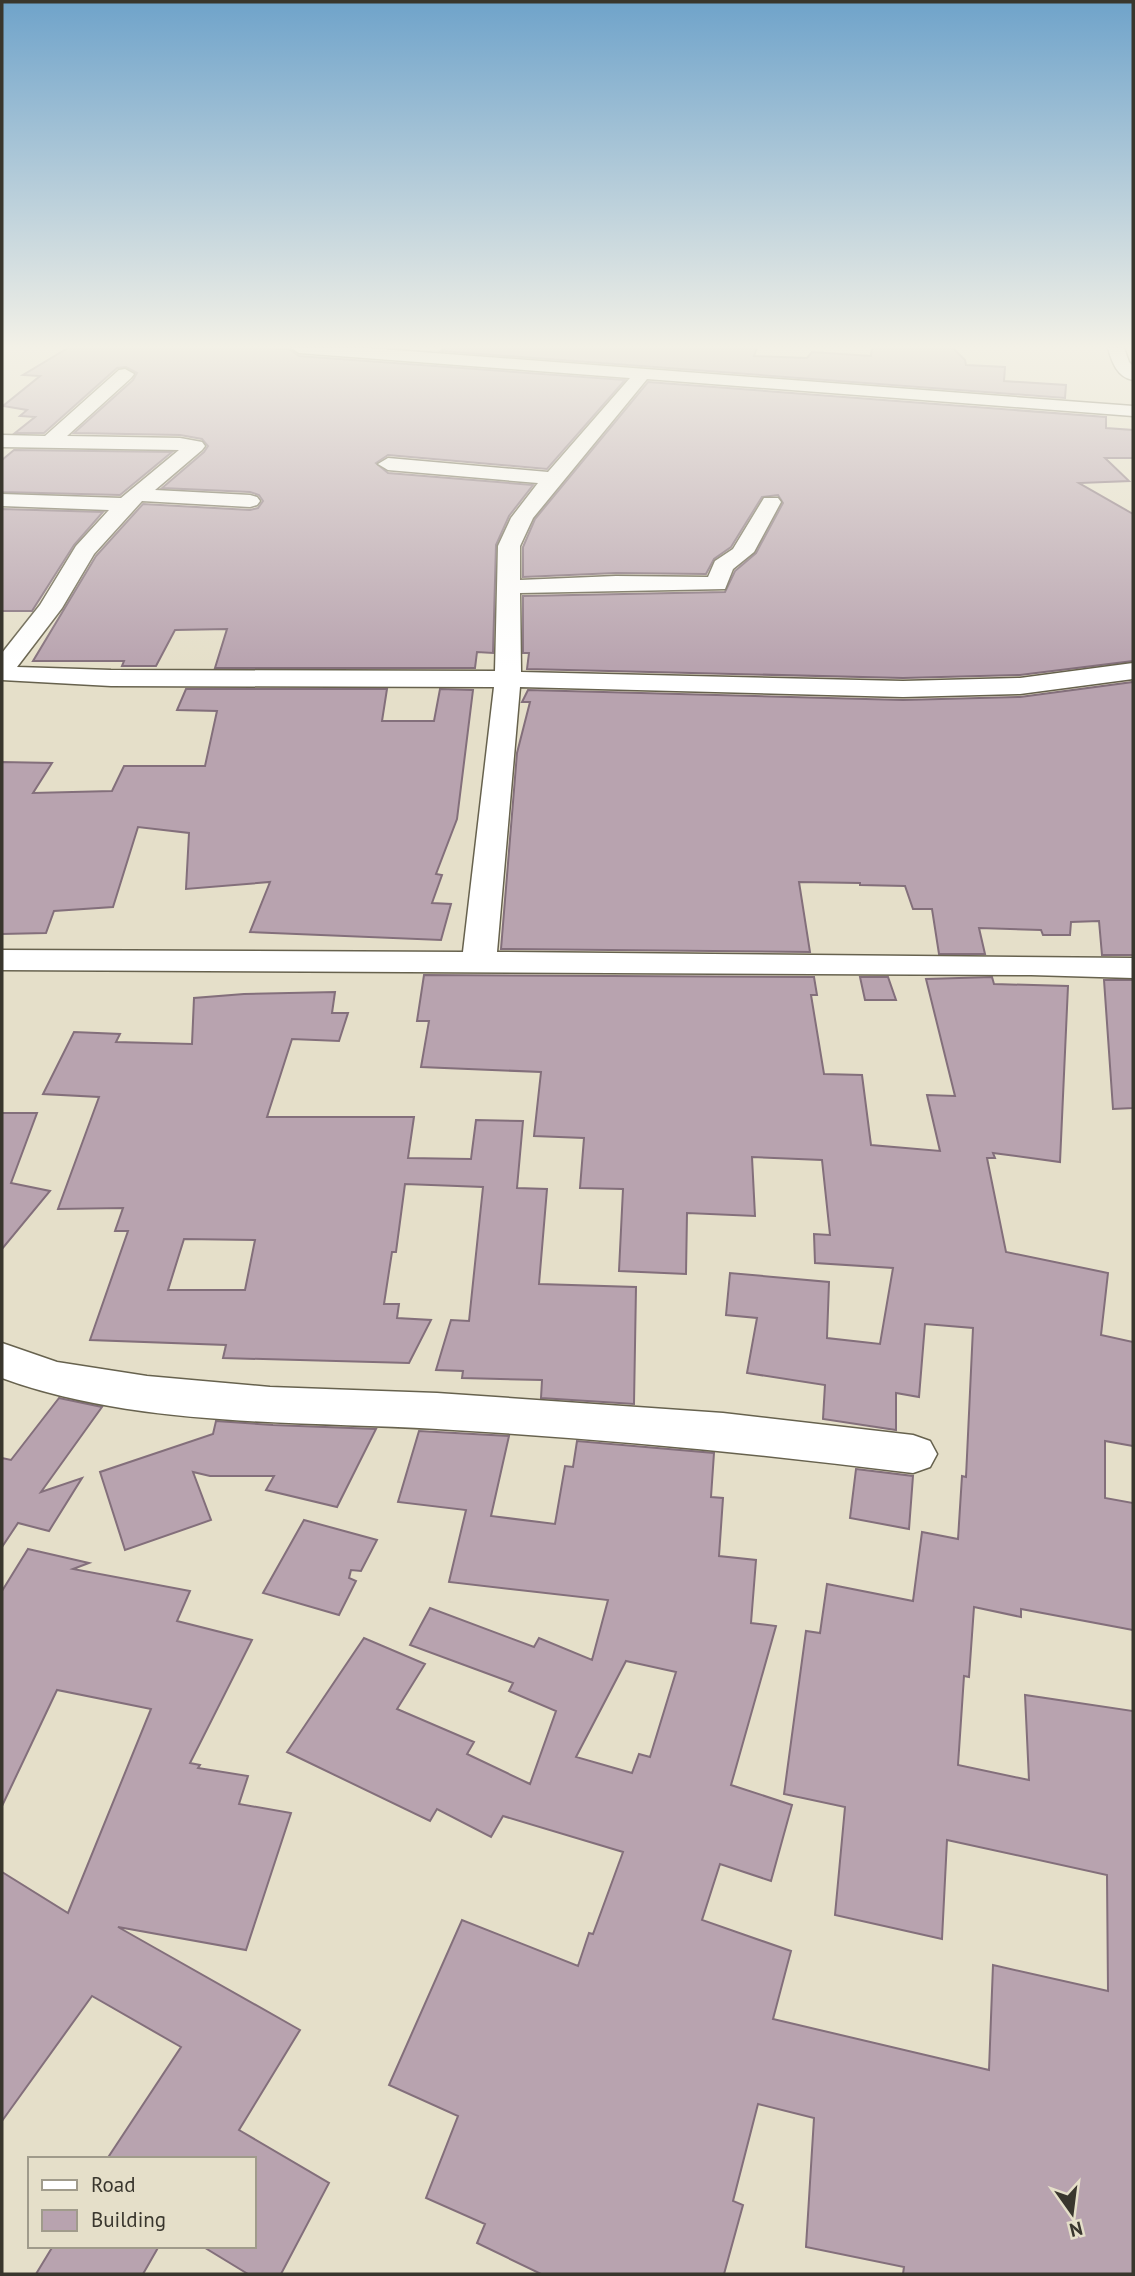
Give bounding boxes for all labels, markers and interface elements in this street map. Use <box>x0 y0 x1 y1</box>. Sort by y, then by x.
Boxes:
legend <box>28 2157 256 2248</box>
text: Road <box>91 2171 135 2198</box>
north arrow <box>1037 2178 1107 2248</box>
text: Building <box>91 2206 166 2233</box>
text: N <box>1067 2216 1085 2243</box>

